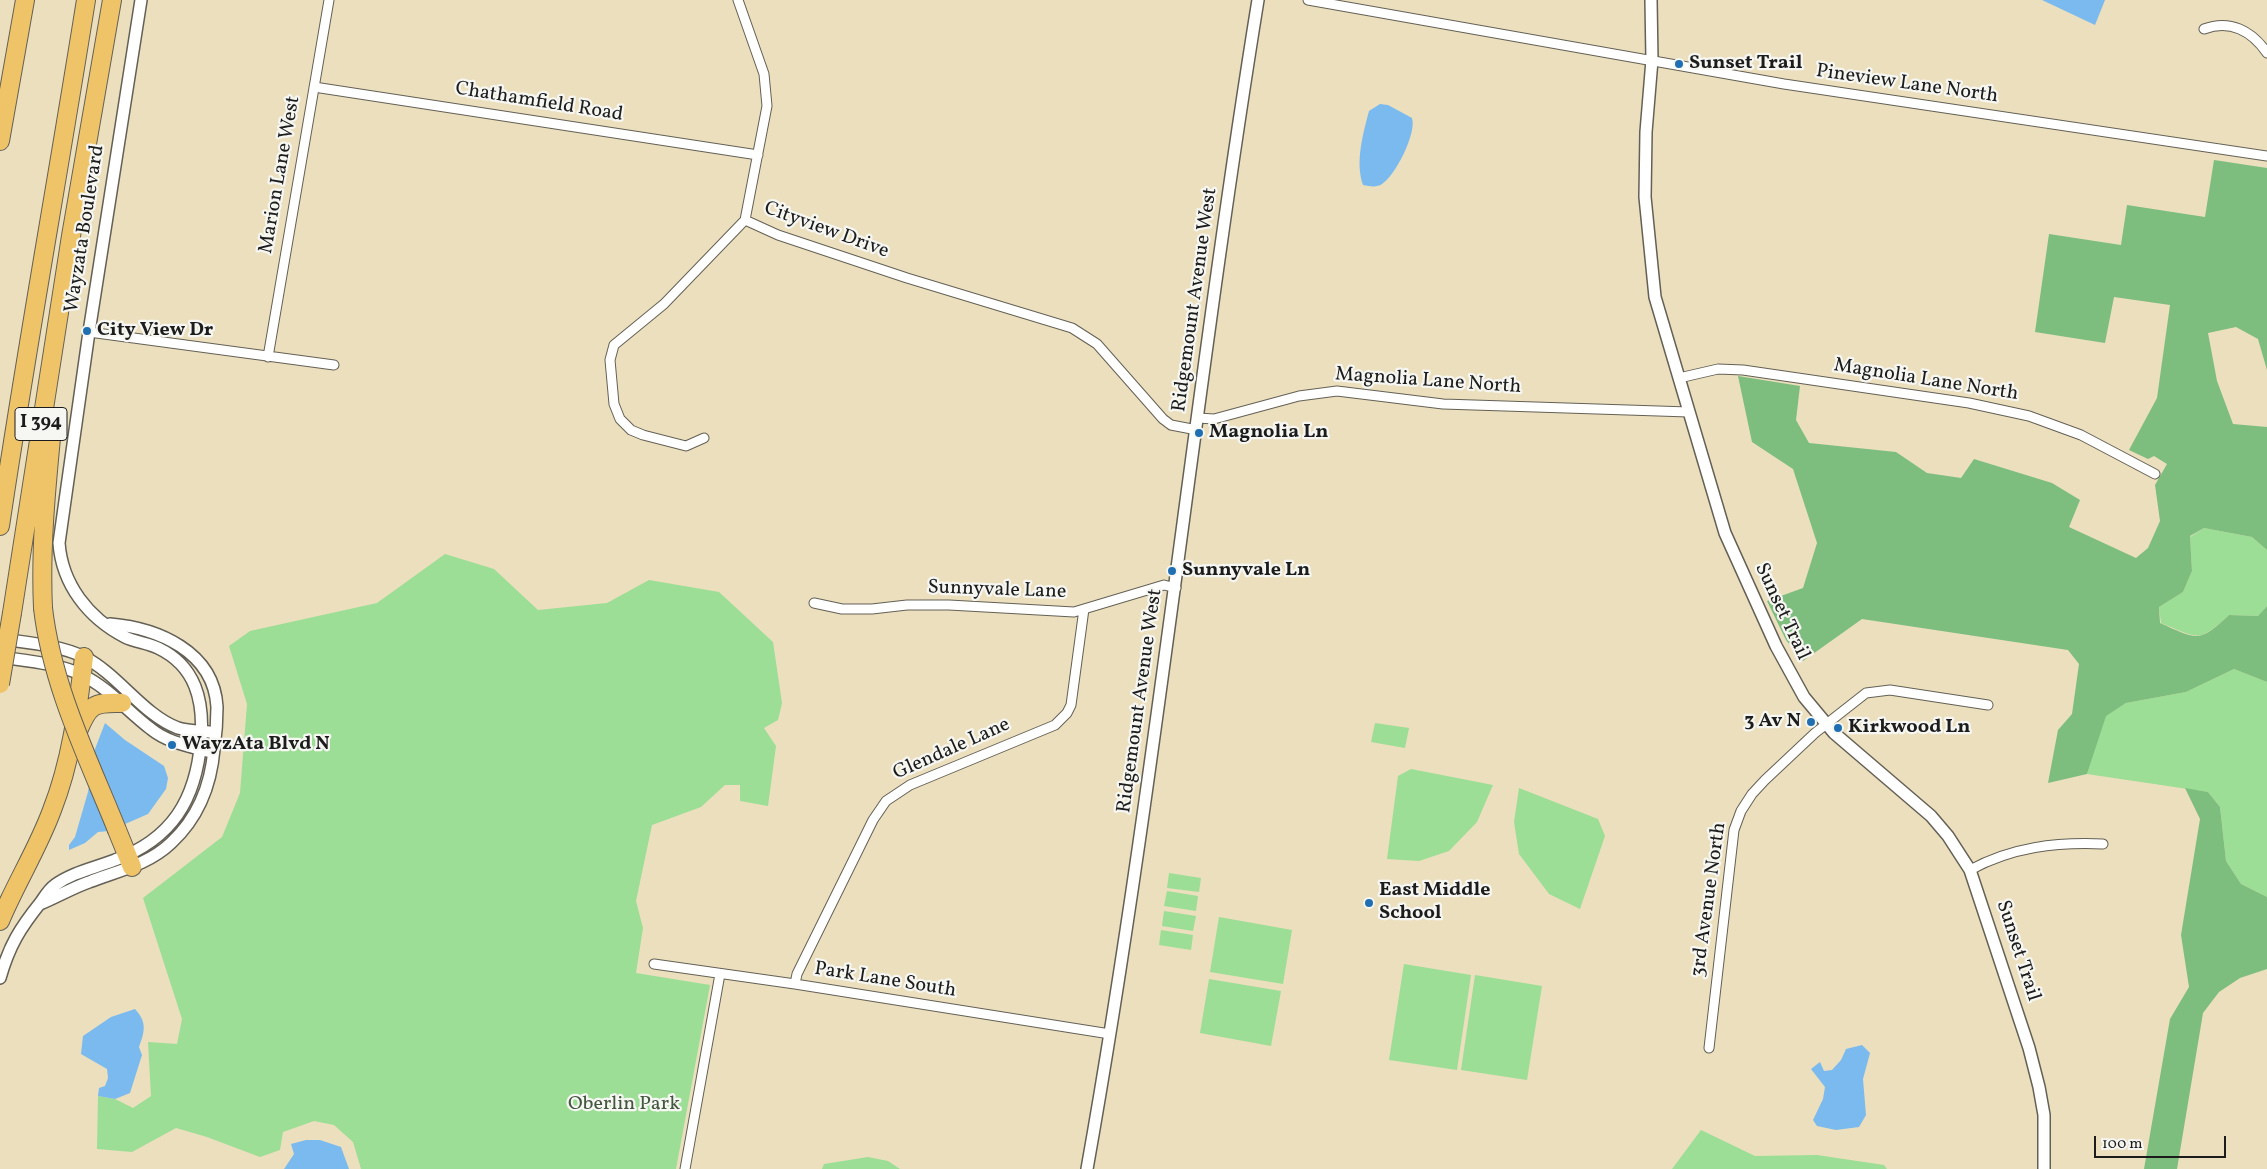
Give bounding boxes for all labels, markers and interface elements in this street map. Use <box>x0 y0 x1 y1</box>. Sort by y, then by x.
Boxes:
place label: Sunset Trail <box>1689 52 1803 76</box>
marker: Sunset Trail <box>1673 58 1685 70</box>
street label: Pineview Lane North <box>1814 60 2000 110</box>
street label: Chathamfield Road <box>453 78 625 128</box>
street label: Marion Lane West <box>255 94 307 256</box>
street label: Wayzata Boulevard <box>61 144 111 314</box>
street label: Ridgemount Avenue West <box>1168 186 1224 414</box>
street label: Cityview Drive <box>760 197 892 265</box>
place label: City View Dr <box>97 319 213 343</box>
marker: City View Dr <box>81 325 93 337</box>
street label: Magnolia Lane North <box>1832 355 2020 407</box>
street label: Magnolia Lane North <box>1334 364 1522 400</box>
road number: I 394 <box>15 408 67 440</box>
place label: Magnolia Ln <box>1209 421 1328 445</box>
marker: Magnolia Ln <box>1193 427 1205 439</box>
place label: Sunnyvale Ln <box>1182 559 1310 583</box>
street label: Sunset Trail <box>1748 560 1814 664</box>
marker: Sunnyvale Ln <box>1166 565 1178 577</box>
street label: Sunnyvale Lane <box>927 577 1067 605</box>
street label: Ridgemount Avenue West <box>1113 587 1169 815</box>
place label: 3 Av N <box>1744 710 1801 734</box>
street label: Glendale Lane <box>890 714 1014 786</box>
marker: 3 Av N <box>1805 716 1817 728</box>
place label: Kirkwood Ln <box>1848 716 1971 740</box>
marker: Kirkwood Ln <box>1832 722 1844 734</box>
place label: WayzAta Blvd N <box>182 733 330 757</box>
marker: WayzAta Blvd N <box>166 739 178 751</box>
street label: 3rd Avenue North <box>1687 821 1733 979</box>
place label: East Middle School <box>1379 879 1490 926</box>
marker: East Middle School <box>1363 897 1375 909</box>
street label: Sunset Trail <box>1989 898 2045 1004</box>
street label: Park Lane South <box>812 958 958 1004</box>
park label: Oberlin Park <box>568 1093 680 1117</box>
scale bar <box>2097 1126 2230 1158</box>
text: 100 m <box>2102 1134 2142 1155</box>

